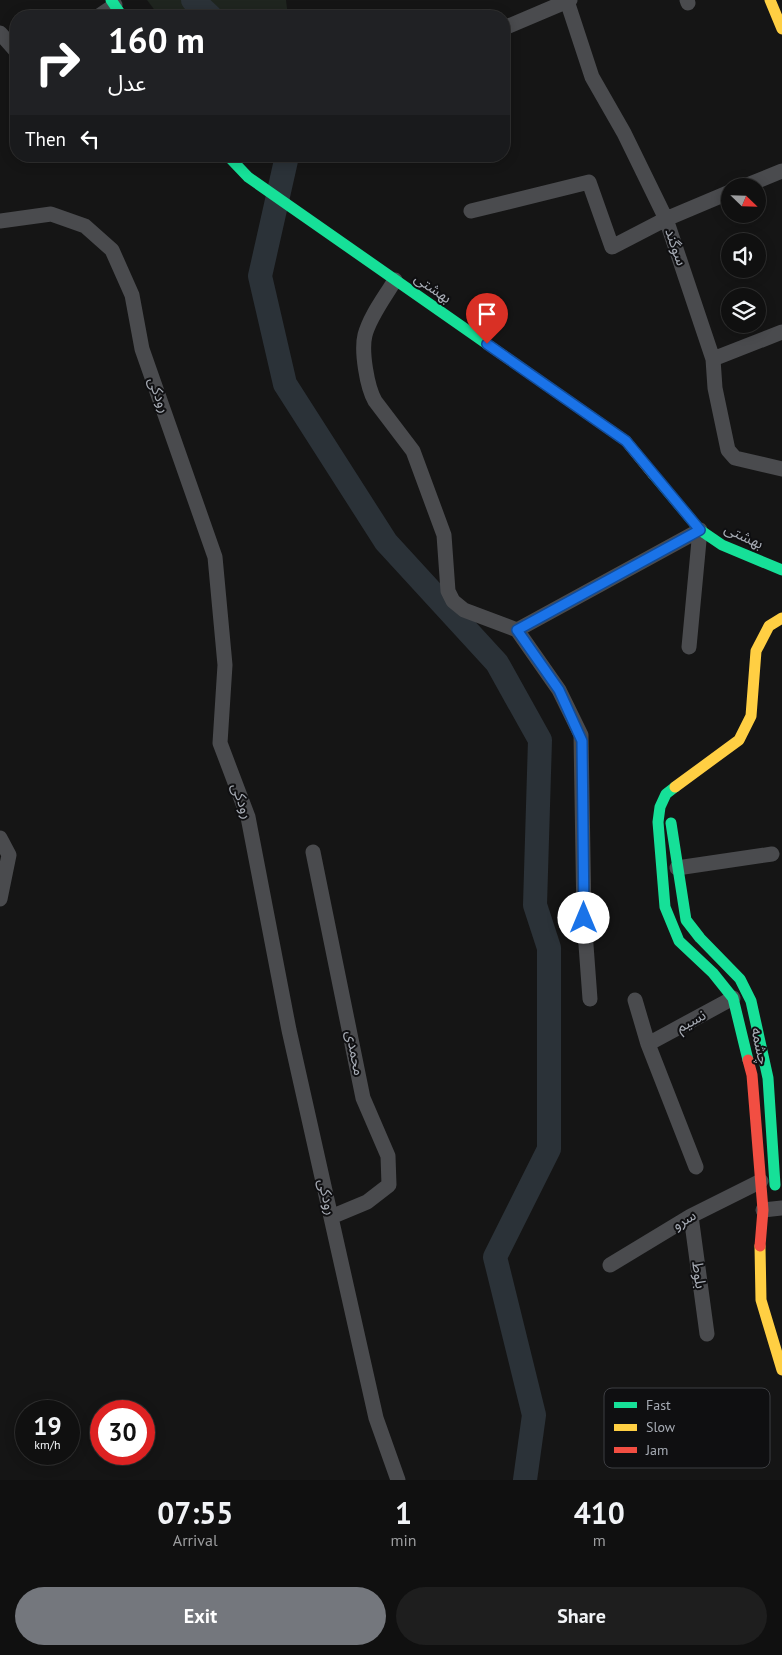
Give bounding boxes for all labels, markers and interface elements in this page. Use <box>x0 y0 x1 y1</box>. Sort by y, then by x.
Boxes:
text: 160 m <box>108 17 205 63</box>
icon: right <box>25 30 90 95</box>
text: عدل <box>108 69 146 97</box>
icon: left <box>76 125 104 153</box>
text: Then <box>25 127 66 151</box>
north arrow <box>721 178 766 222</box>
map controls <box>721 178 766 333</box>
street label: سوگند <box>661 226 692 268</box>
button: sound <box>721 233 766 278</box>
street label: بهشتی <box>411 268 456 307</box>
button: layers <box>721 288 766 333</box>
pin <box>466 293 508 344</box>
icon: arrive <box>473 300 501 328</box>
street label: رودکی <box>144 374 175 415</box>
street label: بهشتی <box>722 518 767 553</box>
street label: رودکی <box>228 780 257 821</box>
position arrow <box>557 891 609 943</box>
street label: نسیم <box>673 1005 710 1038</box>
street label: چشمه <box>746 1026 774 1067</box>
street label: محمدی <box>342 1029 369 1077</box>
street label: رودکی <box>314 1177 341 1217</box>
street label: سرو <box>668 1205 699 1234</box>
street label: بلوط <box>688 1260 711 1290</box>
legend <box>604 1388 770 1468</box>
text: Fast <box>646 1396 671 1414</box>
speed limit sign: 30 <box>90 1400 155 1465</box>
text: 19 <box>33 1410 62 1442</box>
text: Slow <box>646 1418 676 1436</box>
text: km/h <box>34 1437 61 1452</box>
text: Jam <box>645 1441 668 1459</box>
text: 07:55 <box>157 1493 233 1532</box>
text: 1 <box>395 1493 412 1532</box>
text: 410 <box>574 1493 625 1532</box>
text: Arrival <box>173 1530 218 1550</box>
text: min <box>391 1530 417 1550</box>
text: m <box>593 1530 606 1550</box>
button: Exit <box>15 1587 386 1645</box>
button: Share <box>396 1587 767 1645</box>

